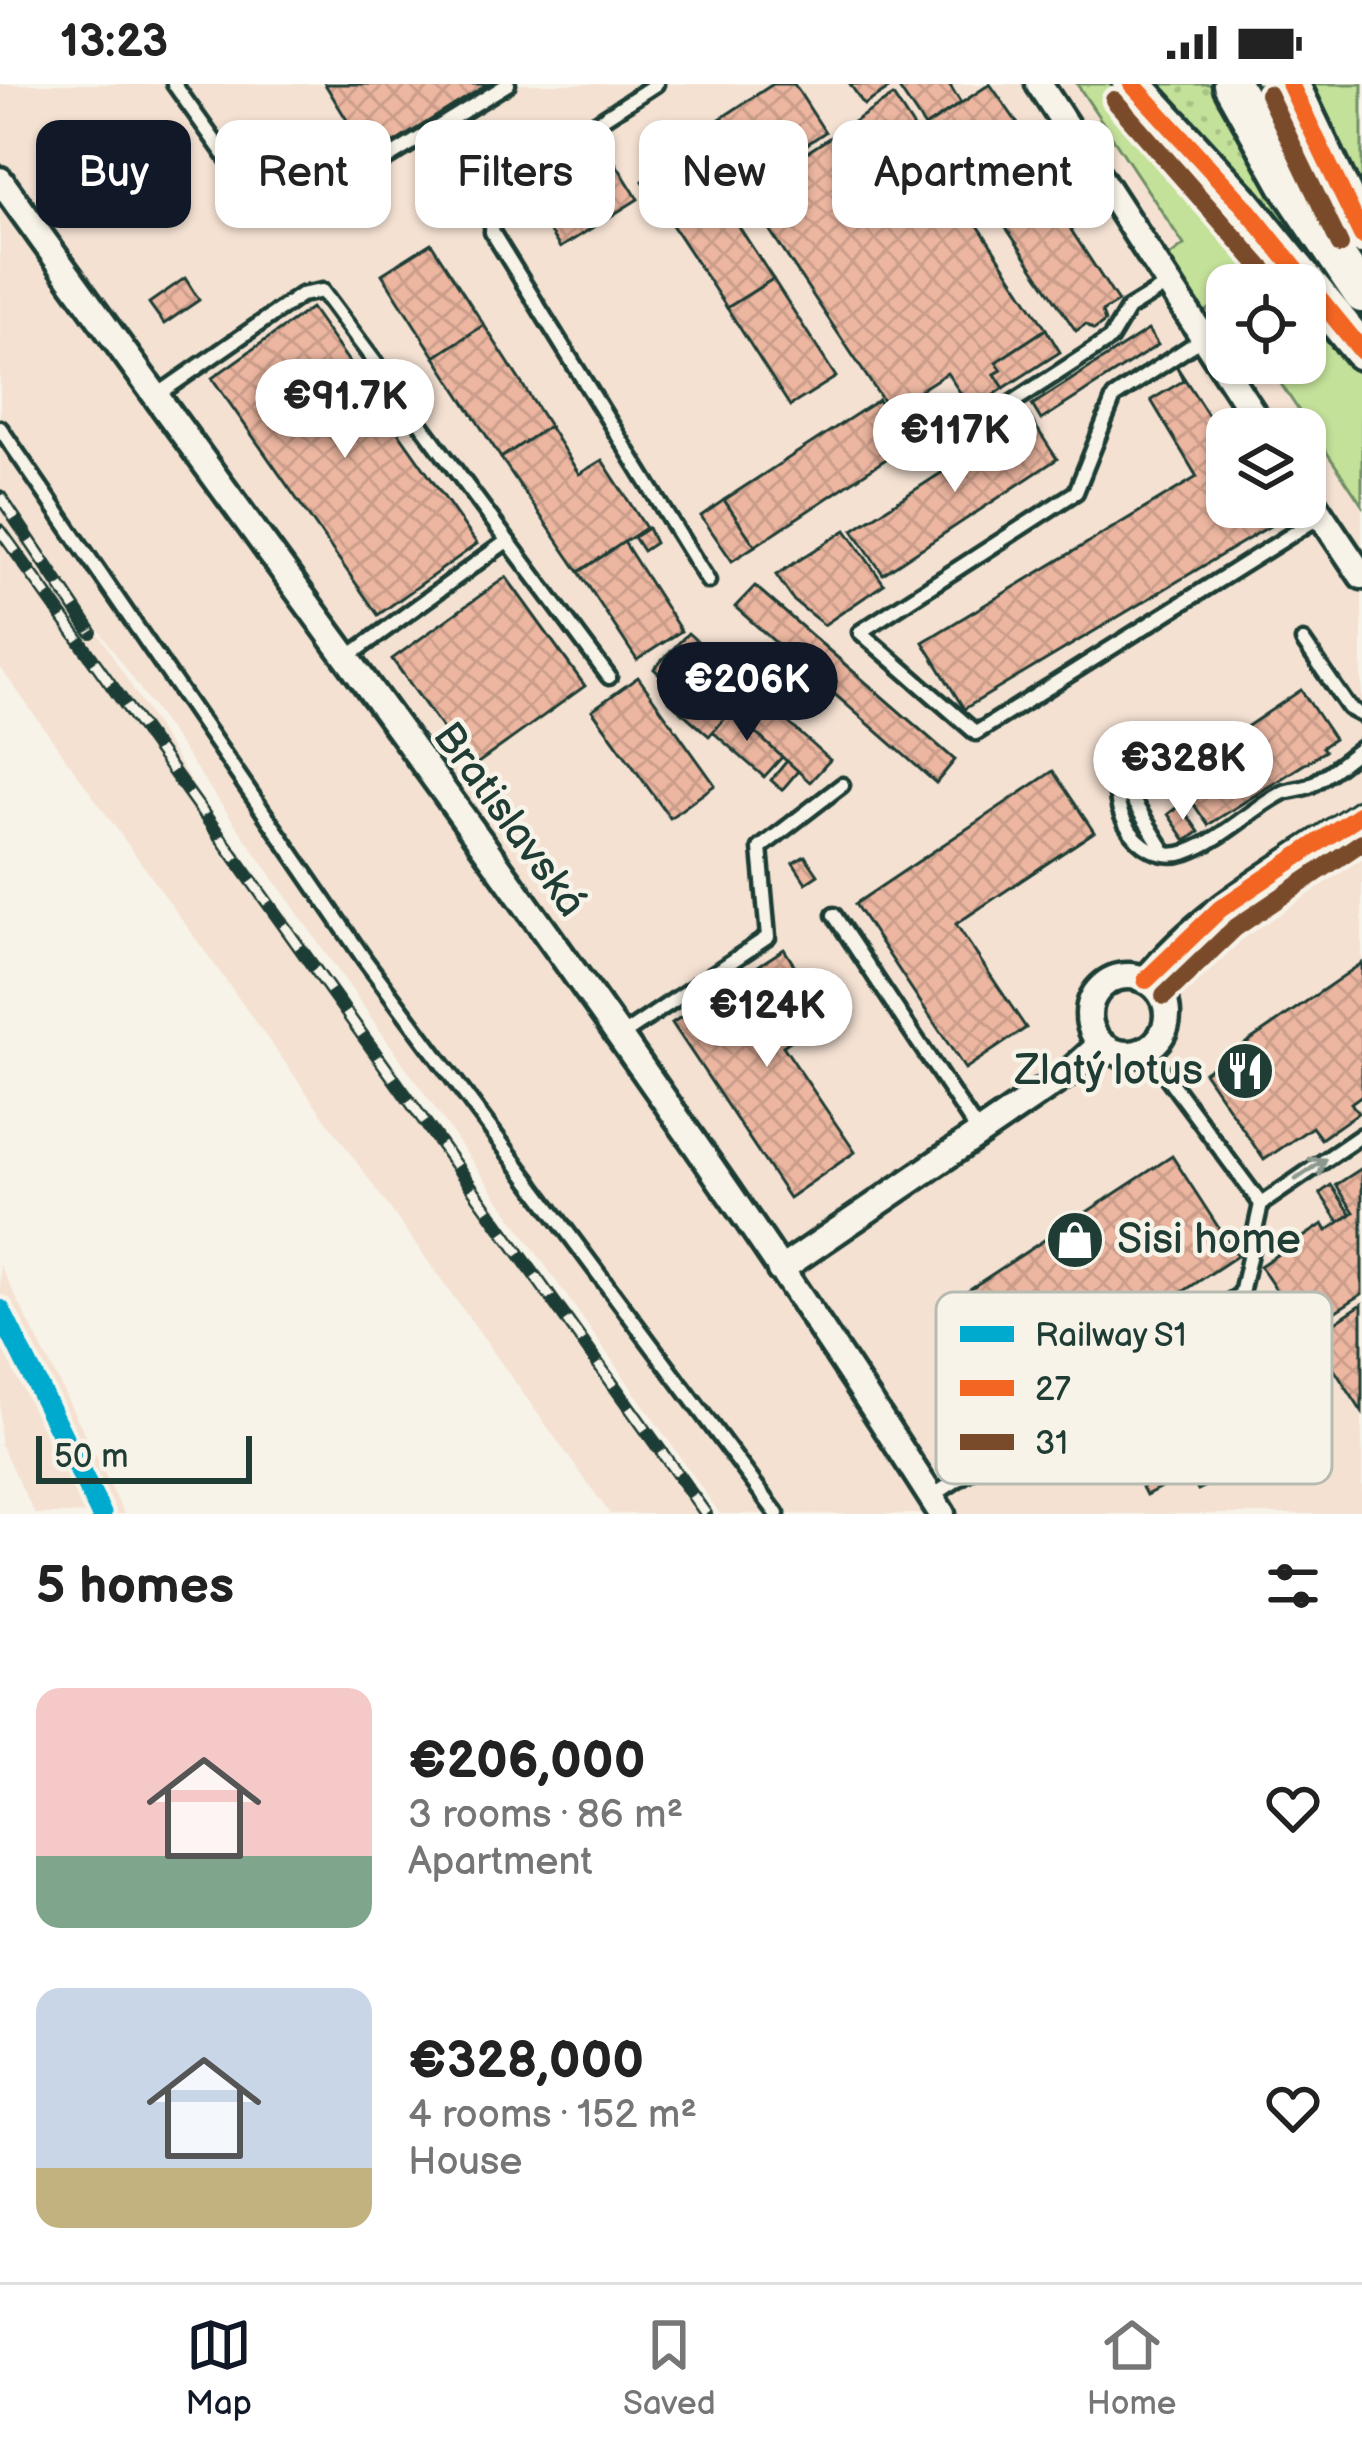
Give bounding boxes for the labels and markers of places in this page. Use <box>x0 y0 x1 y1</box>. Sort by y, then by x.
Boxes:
pin: €91.7K <box>247 359 443 461</box>
pin: €117K <box>871 393 1039 495</box>
pin: €206K <box>663 642 831 744</box>
pin: €328K <box>1099 721 1267 823</box>
pin: €124K <box>683 968 851 1070</box>
restaurant icon: Zlatý lotus <box>1214 1040 1276 1102</box>
place label: Zlatý lotus <box>1014 1046 1203 1097</box>
shop icon: Sisi home <box>1044 1209 1106 1271</box>
place label: Sisi home <box>1117 1215 1301 1266</box>

